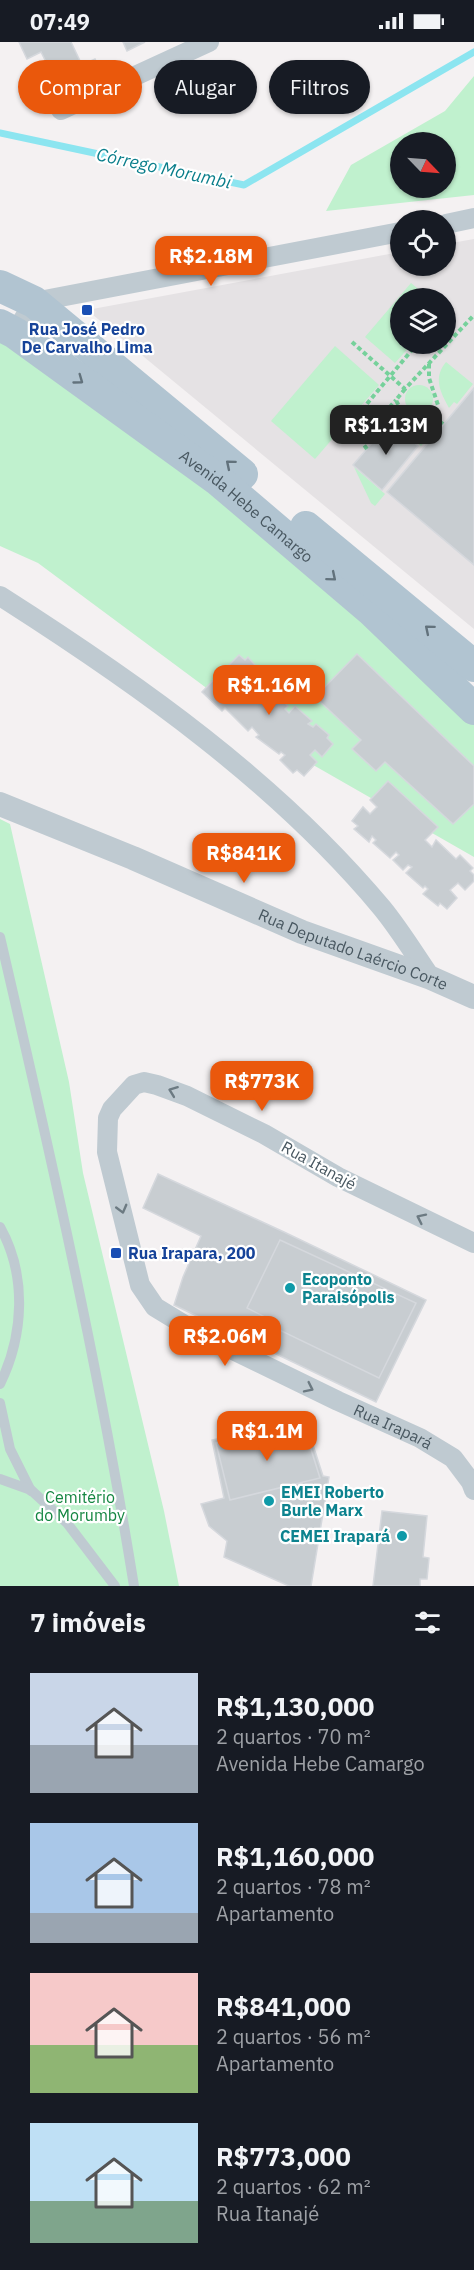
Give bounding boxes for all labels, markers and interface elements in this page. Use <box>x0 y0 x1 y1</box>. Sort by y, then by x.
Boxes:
text: 07:49 <box>30 7 90 36</box>
chip: Comprar <box>18 60 142 114</box>
chip: Alugar <box>154 60 257 114</box>
chip: Filtros <box>269 60 370 114</box>
north arrow <box>390 132 456 198</box>
map controls <box>390 132 456 354</box>
water label: Córrego Morumbi <box>94 142 234 194</box>
button: locate <box>390 210 456 276</box>
pin: R$2.18M <box>156 236 266 287</box>
text: R$2.18M <box>169 242 253 269</box>
button: layers <box>390 288 456 354</box>
marker: Rua José Pedro De Carvalho Lima <box>80 303 94 317</box>
place label: Rua José Pedro De Carvalho Lima <box>21 319 153 357</box>
one-way arrow <box>73 372 84 383</box>
pin: R$1.13M <box>331 405 441 456</box>
text: R$1.13M <box>344 411 428 438</box>
street label: Avenida Hebe Camargo <box>176 445 317 567</box>
one-way arrow <box>226 461 237 472</box>
one-way arrow <box>325 570 336 581</box>
one-way arrow <box>425 625 436 636</box>
pin: R$1.16M <box>214 665 324 716</box>
text: R$1.16M <box>227 671 311 698</box>
pin: R$841K <box>195 833 293 884</box>
text: R$841K <box>206 839 282 866</box>
street label: Rua Deputado Laércio Corte <box>255 904 451 994</box>
pin: R$773K <box>213 1061 311 1112</box>
text: R$773K <box>224 1067 300 1094</box>
one-way arrow <box>168 1086 179 1098</box>
street label: Rua Itanajé <box>278 1136 360 1194</box>
one-way arrow <box>115 1204 128 1214</box>
one-way arrow <box>417 1214 428 1226</box>
place label: Rua Irapara, 200 <box>128 1243 256 1263</box>
marker: Rua Irapara, 200 <box>109 1246 123 1260</box>
place label: Ecoponto Paraisópolis <box>302 1269 395 1307</box>
marker: Ecoponto Paraisópolis <box>283 1281 297 1295</box>
pin: R$2.06M <box>170 1316 280 1367</box>
text: R$2.06M <box>183 1322 267 1349</box>
one-way arrow <box>303 1380 314 1392</box>
street label: Rua Irapará <box>351 1399 437 1454</box>
pin: R$1.1M <box>218 1411 316 1462</box>
text: R$1.1M <box>231 1417 303 1444</box>
place label: EMEI Roberto Burle Marx <box>281 1482 384 1520</box>
park label: Cemitério do Morumby <box>35 1487 125 1525</box>
marker: EMEI Roberto Burle Marx <box>262 1494 276 1508</box>
place label: CEMEI Irapará <box>280 1526 390 1546</box>
marker: CEMEI Irapará <box>395 1529 409 1543</box>
text: 7 imóveis <box>30 1605 146 1639</box>
icon: filters <box>411 1606 444 1639</box>
text: R$1,130,000 <box>216 1689 374 1723</box>
icon: home <box>78 1697 150 1769</box>
text: 2 quartos · 70 m² <box>216 1723 371 1750</box>
text: Avenida Hebe Camargo <box>216 1750 425 1777</box>
text: R$1,160,000 <box>216 1839 374 1873</box>
icon: home <box>78 1847 150 1919</box>
text: 2 quartos · 78 m² <box>216 1873 371 1900</box>
text: Apartamento <box>216 1900 334 1927</box>
text: R$841,000 <box>216 1989 351 2023</box>
icon: home <box>78 1997 150 2069</box>
text: 2 quartos · 56 m² <box>216 2023 371 2050</box>
text: Apartamento <box>216 2050 334 2077</box>
text: R$773,000 <box>216 2139 351 2173</box>
icon: home <box>78 2147 150 2219</box>
text: 2 quartos · 62 m² <box>216 2173 371 2200</box>
text: Rua Itanajé <box>216 2200 319 2227</box>

